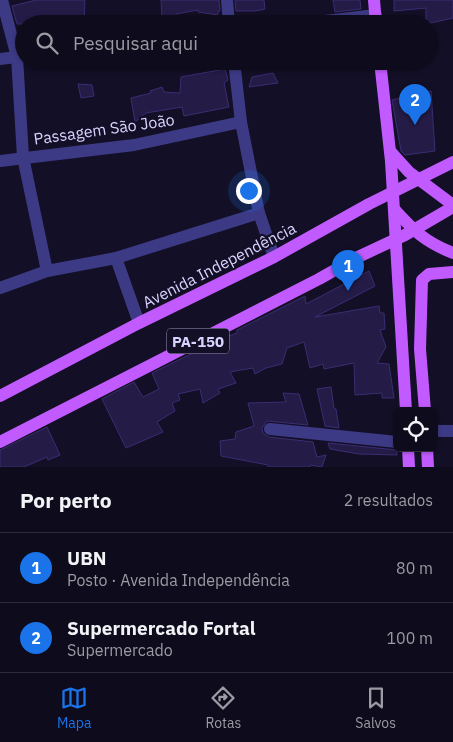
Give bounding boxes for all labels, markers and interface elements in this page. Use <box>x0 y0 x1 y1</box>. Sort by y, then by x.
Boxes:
search box <box>15 15 438 70</box>
icon: search <box>33 29 61 57</box>
text: Pesquisar aqui <box>73 31 198 55</box>
pin: 2 <box>399 84 431 125</box>
street label: Passagem São João <box>32 109 176 149</box>
your location <box>236 178 262 204</box>
street label: Avenida Independência <box>139 217 299 312</box>
pin: 1 <box>332 250 364 291</box>
road number: PA-150 <box>167 328 229 354</box>
map controls <box>393 407 438 452</box>
button: locate <box>393 407 438 452</box>
text: Por perto <box>20 486 112 514</box>
text: 2 resultados <box>344 490 433 510</box>
text: UBN <box>67 546 107 570</box>
text: 1 <box>31 558 41 578</box>
text: 80 m <box>396 558 433 578</box>
text: Posto · Avenida Independência <box>67 570 290 590</box>
text: Supermercado Fortal <box>67 616 256 640</box>
text: 2 <box>31 628 41 648</box>
text: 100 m <box>386 628 433 648</box>
text: Supermercado <box>67 640 173 660</box>
tab: Mapa <box>57 684 91 732</box>
tab: Rotas <box>205 684 241 732</box>
tab: Salvos <box>355 684 396 732</box>

